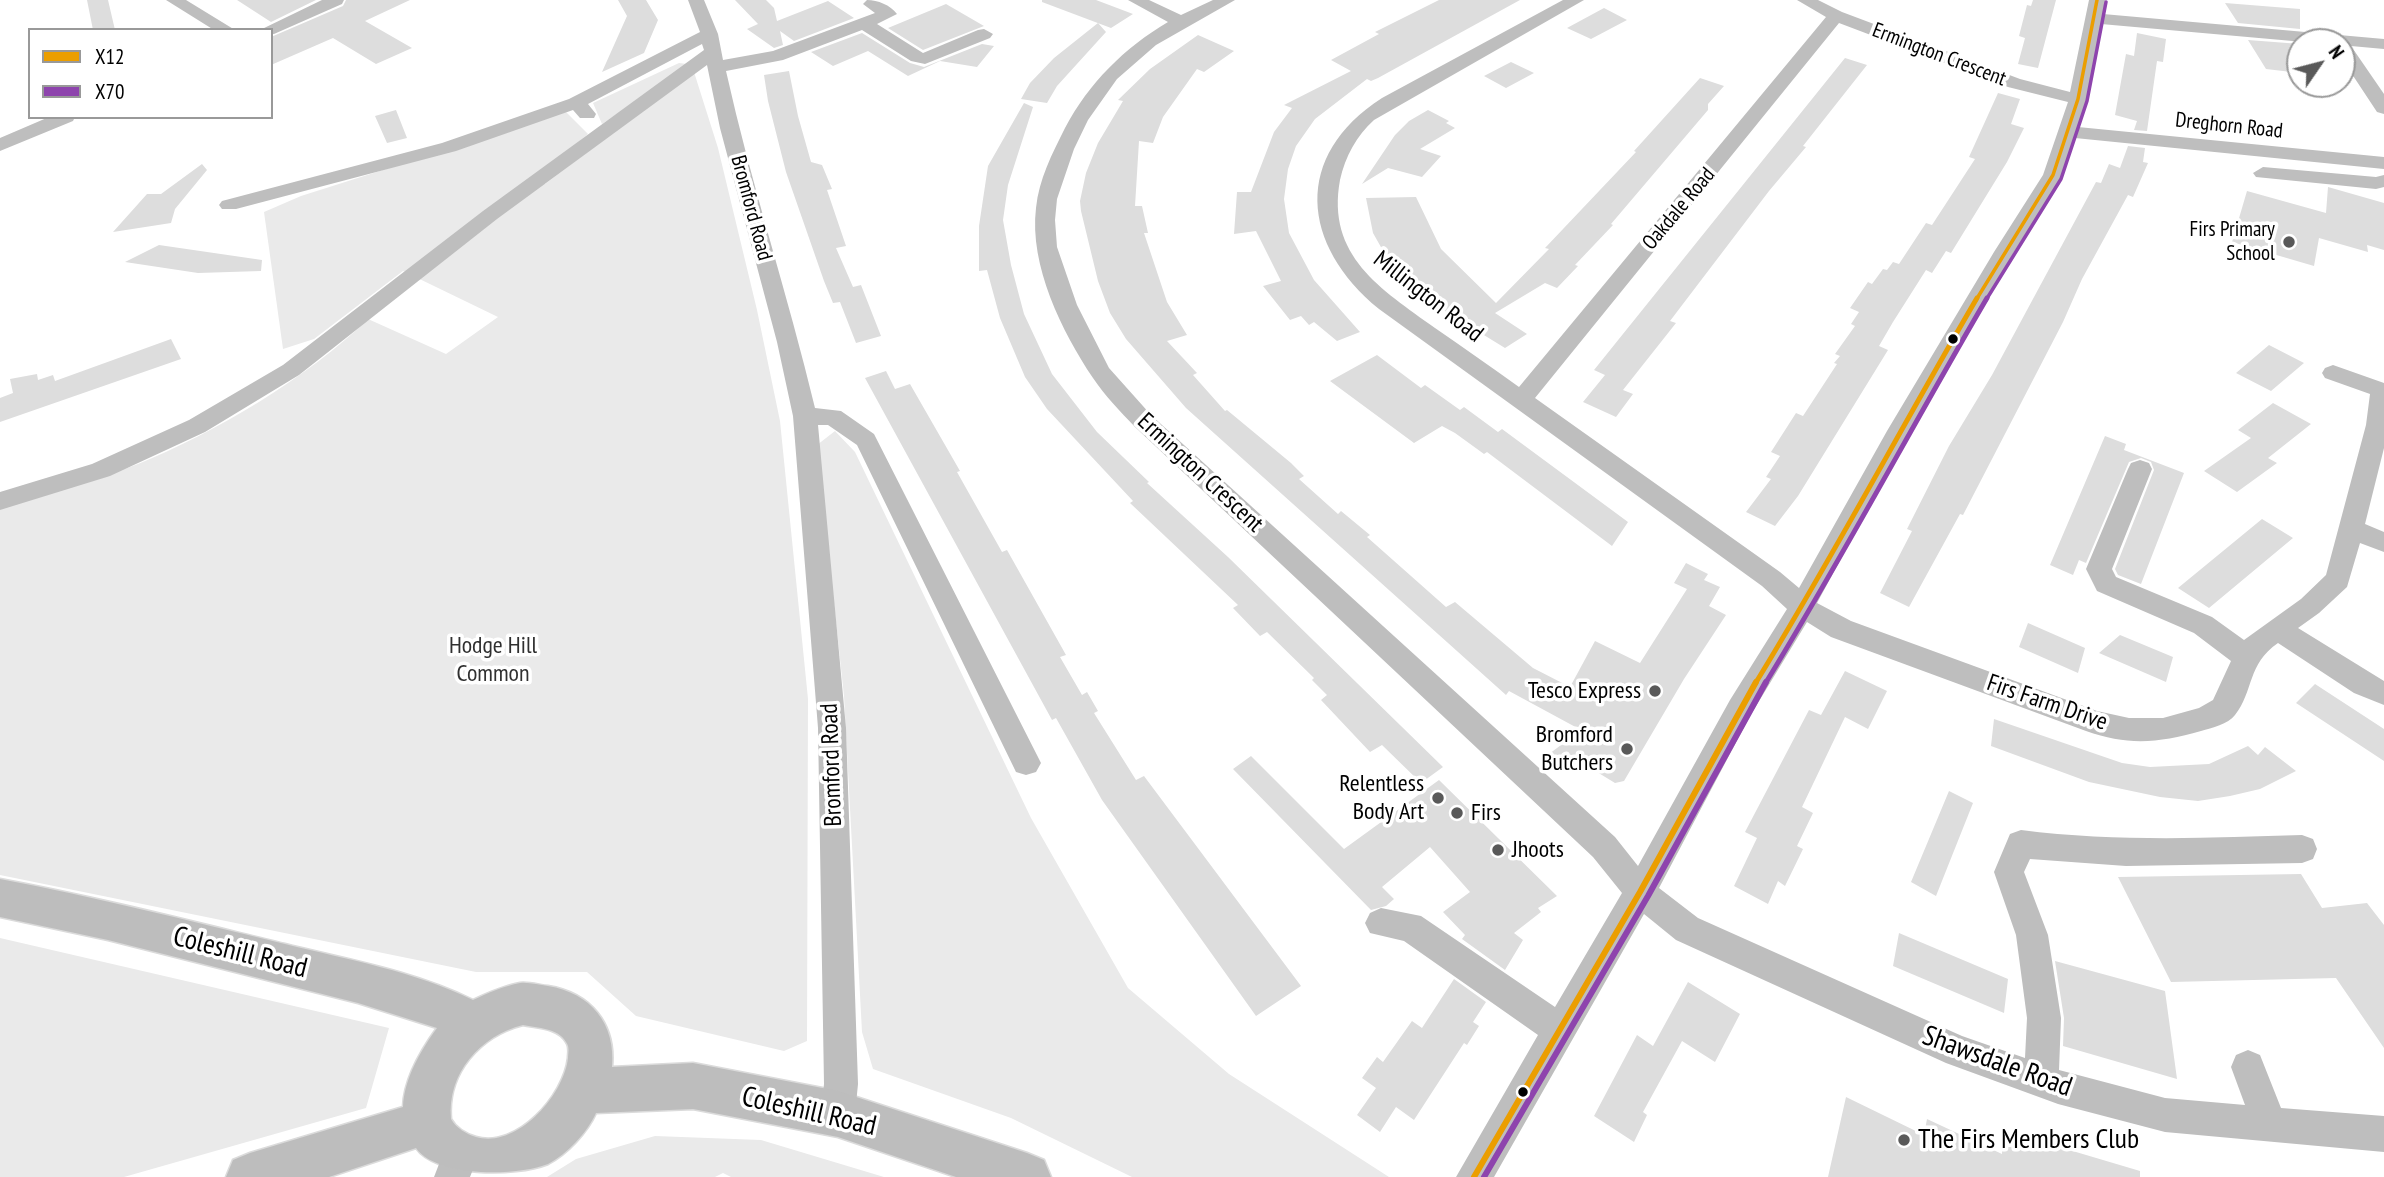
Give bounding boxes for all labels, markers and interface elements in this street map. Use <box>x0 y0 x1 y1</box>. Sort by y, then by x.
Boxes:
street label: Ermington Crescent <box>1869 18 2009 92</box>
legend <box>28 28 273 119</box>
north arrow <box>2286 28 2356 98</box>
text: N <box>2324 41 2349 63</box>
text: X12 <box>95 43 124 70</box>
text: X70 <box>95 78 124 105</box>
street label: Dreghorn Road <box>2174 108 2284 144</box>
street label: Bromford Road <box>725 153 777 263</box>
street label: Oakdale Road <box>1637 163 1721 255</box>
place label: Firs Primary School <box>2190 217 2275 267</box>
marker: Firs Primary School <box>2281 234 2297 250</box>
street label: Millington Road <box>1367 245 1489 349</box>
unlabelled marker <box>1946 332 1960 346</box>
street label: Ermington Crescent <box>1131 407 1269 539</box>
park label: Hodge Hill Common <box>449 632 537 688</box>
street label: Firs Farm Drive <box>1983 669 2111 737</box>
place label: Tesco Express <box>1528 677 1641 705</box>
marker: Tesco Express <box>1647 683 1663 699</box>
street label: Bromford Road <box>815 703 849 827</box>
place label: Bromford Butchers <box>1536 721 1613 777</box>
marker: Bromford Butchers <box>1619 741 1635 757</box>
place label: Relentless Body Art <box>1339 770 1424 826</box>
marker: Relentless Body Art <box>1430 790 1446 806</box>
place label: Firs <box>1471 799 1501 827</box>
marker: Firs <box>1449 805 1465 821</box>
place label: Jhoots <box>1512 836 1564 864</box>
marker: Jhoots <box>1490 842 1506 858</box>
street label: Coleshill Road <box>170 920 310 986</box>
street label: Shawsdale Road <box>1918 1019 2076 1105</box>
street label: Coleshill Road <box>739 1080 879 1144</box>
unlabelled marker <box>1516 1085 1530 1099</box>
place label: The Firs Members Club <box>1918 1123 2139 1157</box>
marker: The Firs Members Club <box>1896 1132 1912 1148</box>

